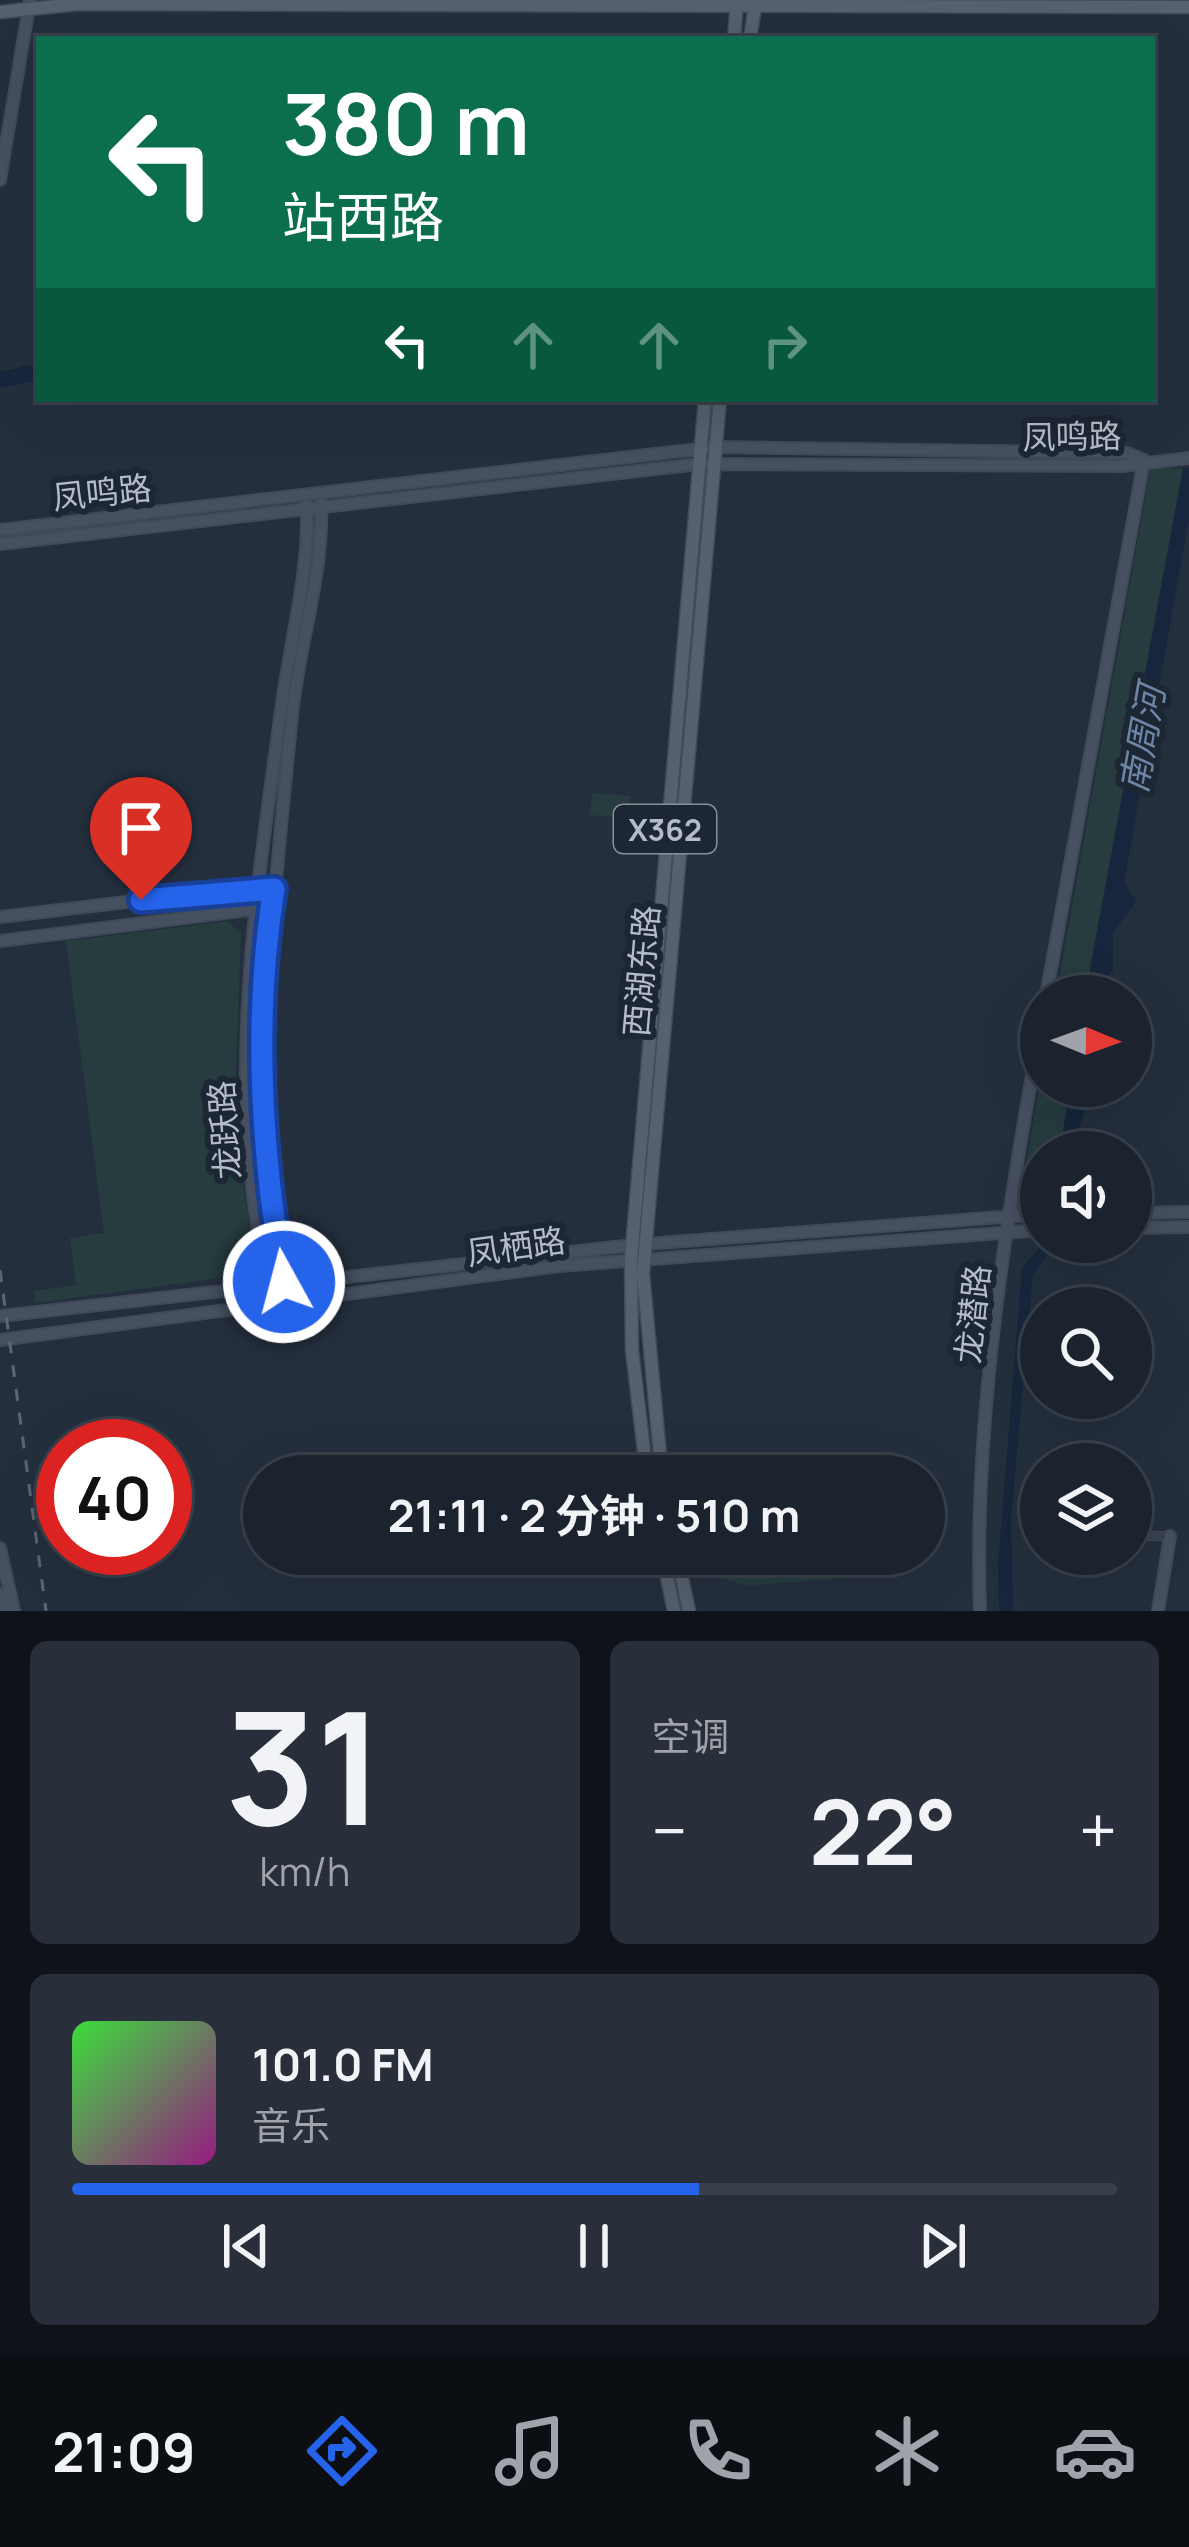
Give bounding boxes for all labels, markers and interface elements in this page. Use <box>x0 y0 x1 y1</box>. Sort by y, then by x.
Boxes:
text: 380 m <box>282 65 530 180</box>
icon: left <box>84 84 240 240</box>
text: 站西路 <box>282 179 444 253</box>
icon: left <box>374 312 440 378</box>
icon: ahead <box>500 312 566 378</box>
icon: ahead <box>626 312 692 378</box>
icon: right <box>752 312 818 378</box>
street label: 凤鸣路 <box>1022 413 1122 459</box>
street label: 凤鸣路 <box>50 464 154 520</box>
water label: 南周河 <box>1108 676 1177 796</box>
pin <box>90 777 192 900</box>
icon: arrive <box>108 795 174 861</box>
road number: X362 <box>614 805 716 853</box>
street label: 西湖东路 <box>613 903 669 1039</box>
north arrow <box>1020 975 1152 1107</box>
map controls <box>1020 975 1152 1575</box>
street label: 龙跃路 <box>198 1079 250 1181</box>
button: sound <box>1020 1131 1152 1263</box>
street label: 凤栖路 <box>464 1217 568 1275</box>
position arrow <box>221 1219 347 1345</box>
street label: 龙潜路 <box>944 1262 1000 1366</box>
button: search <box>1020 1287 1152 1419</box>
speed limit sign: 40 <box>36 1419 192 1575</box>
button: layers <box>1020 1443 1152 1575</box>
text: 21:11 · 2 分钟 · 510 m <box>388 1484 800 1546</box>
text: 31 <box>225 1659 384 1872</box>
text: 空调 <box>652 1709 730 1763</box>
text: 22° <box>809 1769 957 1892</box>
text: − <box>652 1785 687 1875</box>
text: + <box>1079 1785 1117 1875</box>
text: km/h <box>259 1844 350 1898</box>
text: 101.0 FM <box>252 2033 434 2095</box>
text: 音乐 <box>252 2098 330 2152</box>
icon: previous <box>213 2213 279 2279</box>
icon: pause <box>561 2213 627 2279</box>
icon: next <box>910 2213 976 2279</box>
icon: directions <box>300 2409 384 2493</box>
icon: music <box>488 2409 572 2493</box>
icon: phone <box>676 2409 760 2493</box>
icon: climate <box>865 2409 949 2493</box>
icon: car <box>1053 2409 1137 2493</box>
text: 21:09 <box>52 2414 196 2488</box>

